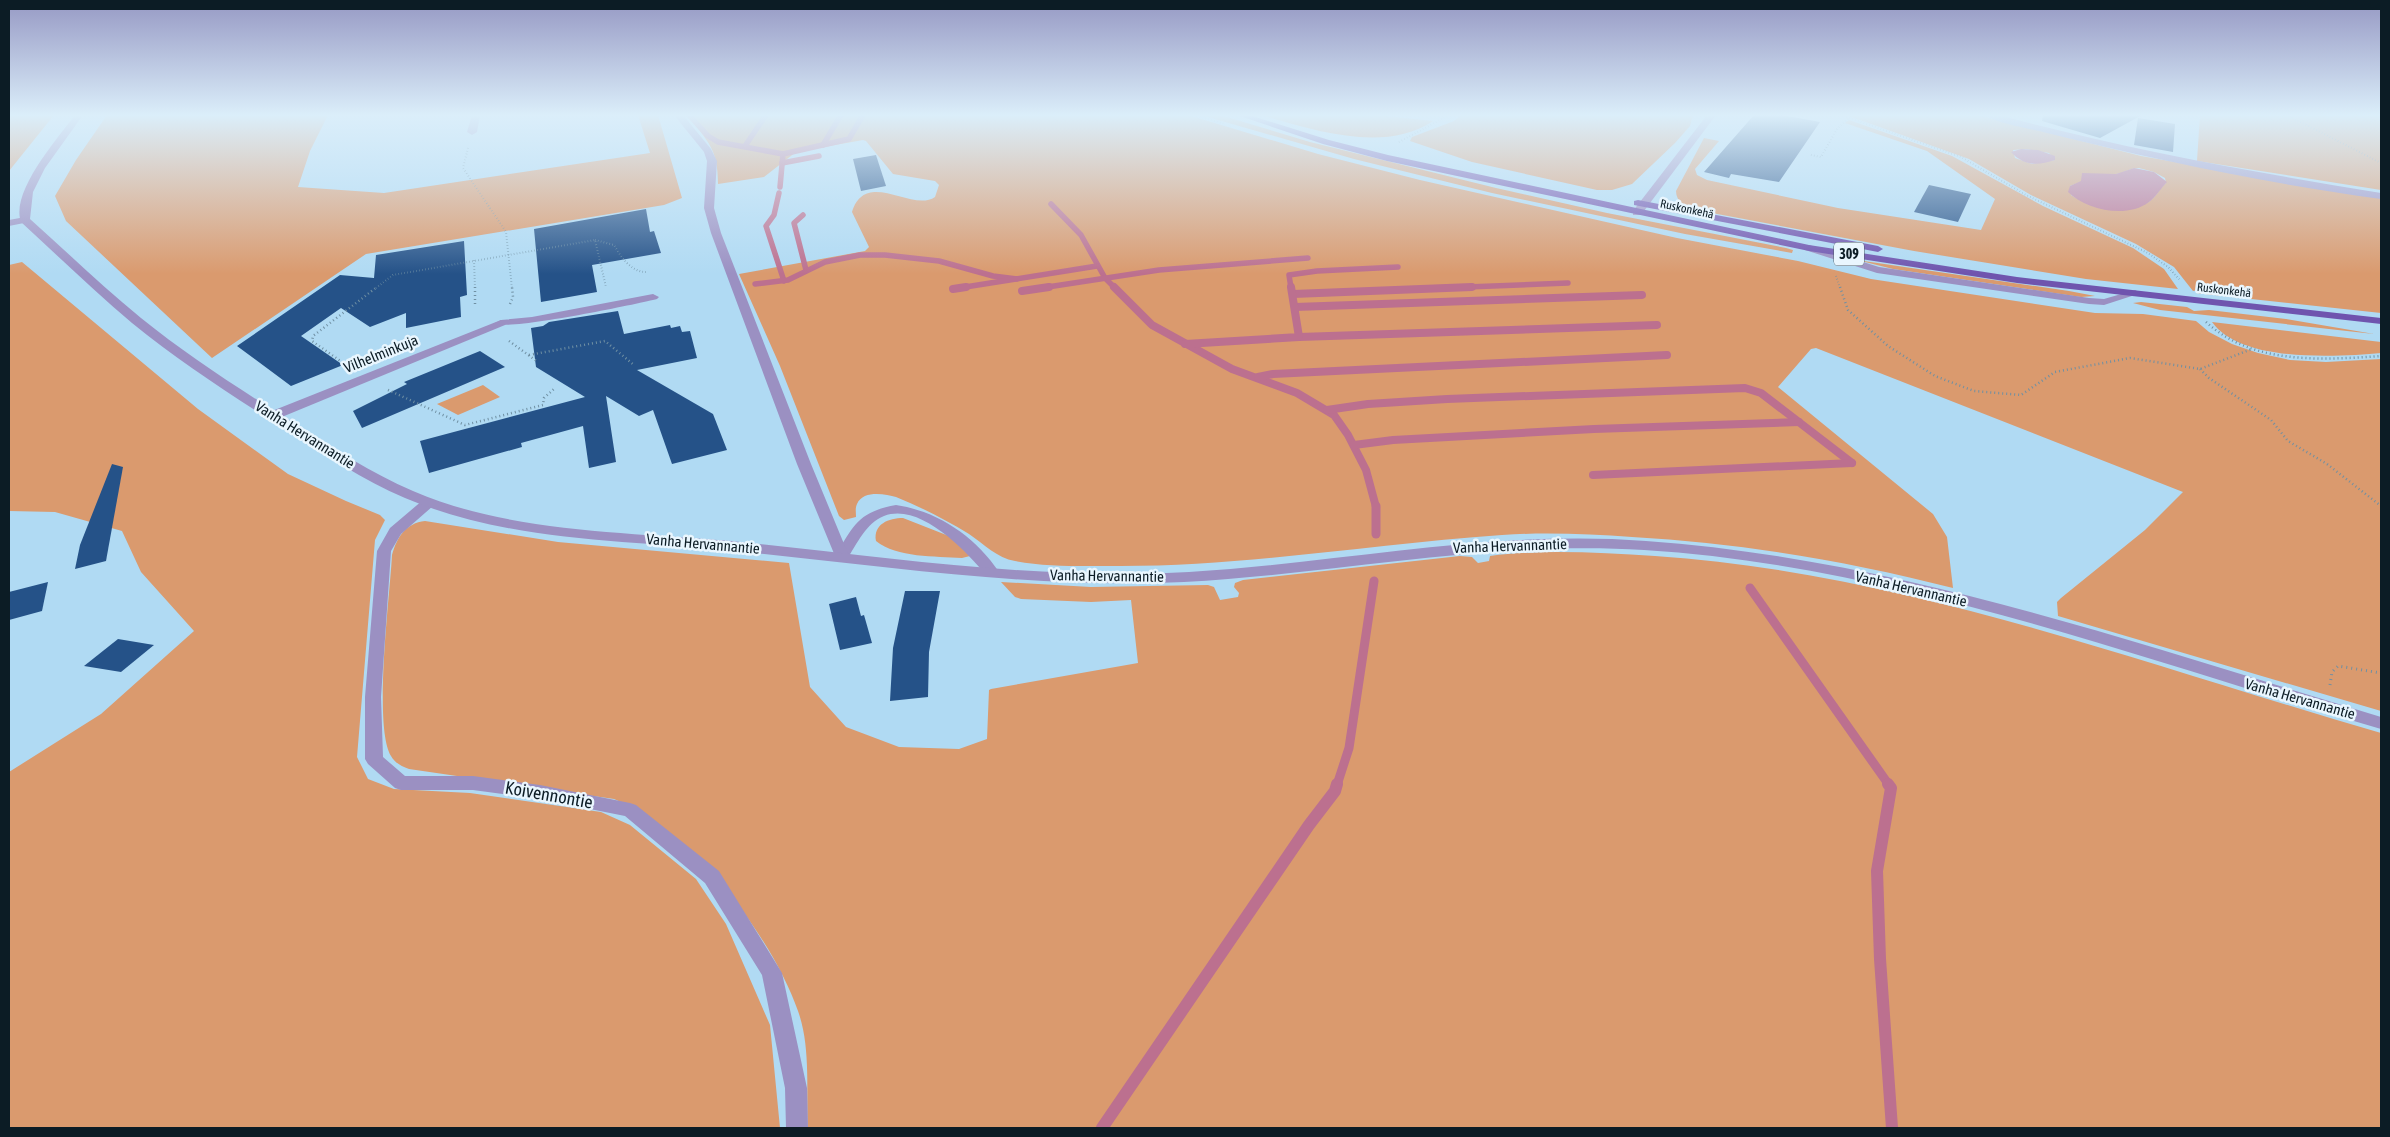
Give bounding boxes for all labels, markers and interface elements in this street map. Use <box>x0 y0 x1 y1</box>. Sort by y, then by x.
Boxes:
street label: Ruskonkehä <box>1659 196 1715 222</box>
road number: 309 <box>1834 242 1864 266</box>
street label: Ruskonkehä <box>2196 280 2252 300</box>
street label: Vilhelminkuja <box>341 331 420 376</box>
street label: Vanha Hervannantie <box>253 397 358 472</box>
street label: Vanha Hervannantie <box>646 530 761 557</box>
street label: Vanha Hervannantie <box>1453 535 1567 556</box>
street label: Vanha Hervannantie <box>1050 566 1164 585</box>
street label: Vanha Hervannantie <box>1854 567 1969 610</box>
street label: Vanha Hervannantie <box>2243 675 2357 722</box>
street label: Koivennontie <box>504 776 595 813</box>

